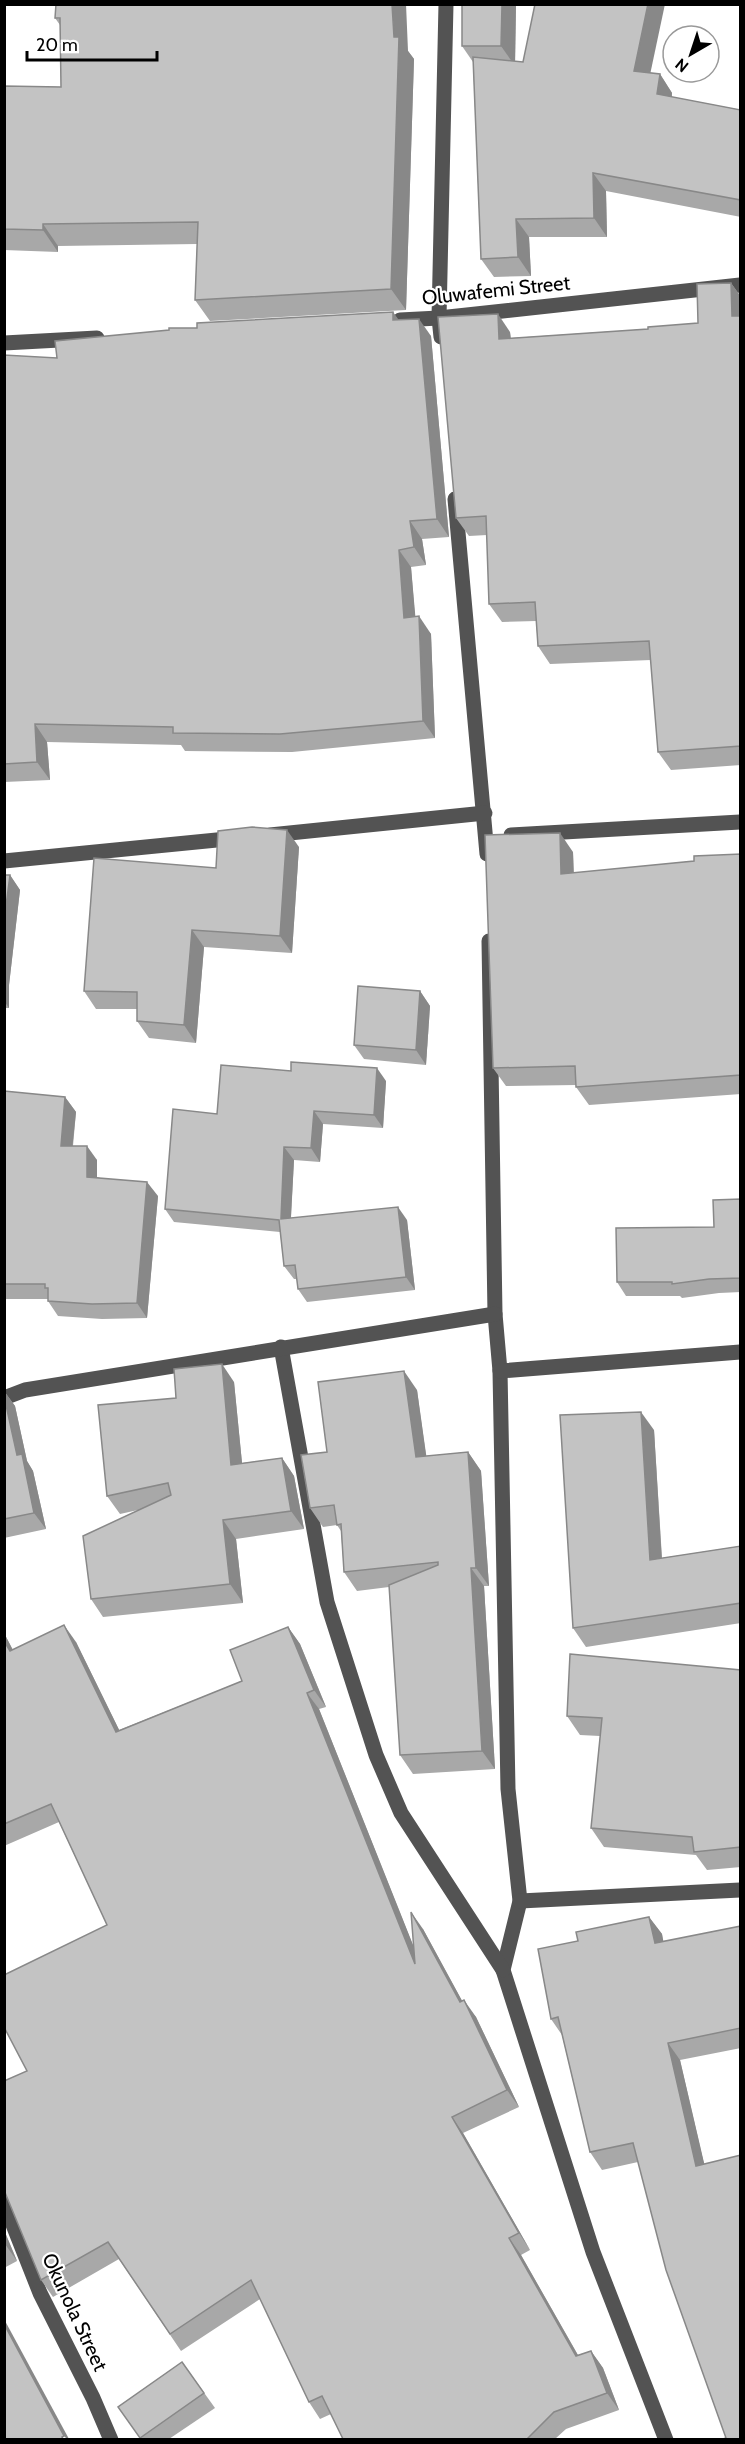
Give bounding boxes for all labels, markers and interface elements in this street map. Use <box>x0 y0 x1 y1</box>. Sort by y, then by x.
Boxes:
scale bar <box>27 24 158 62</box>
north arrow <box>661 24 721 84</box>
text: 20 m <box>36 34 78 56</box>
text: N <box>672 54 692 76</box>
street label: Oluwafemi Street <box>421 270 571 310</box>
street label: Okunola Street <box>37 2249 113 2375</box>

